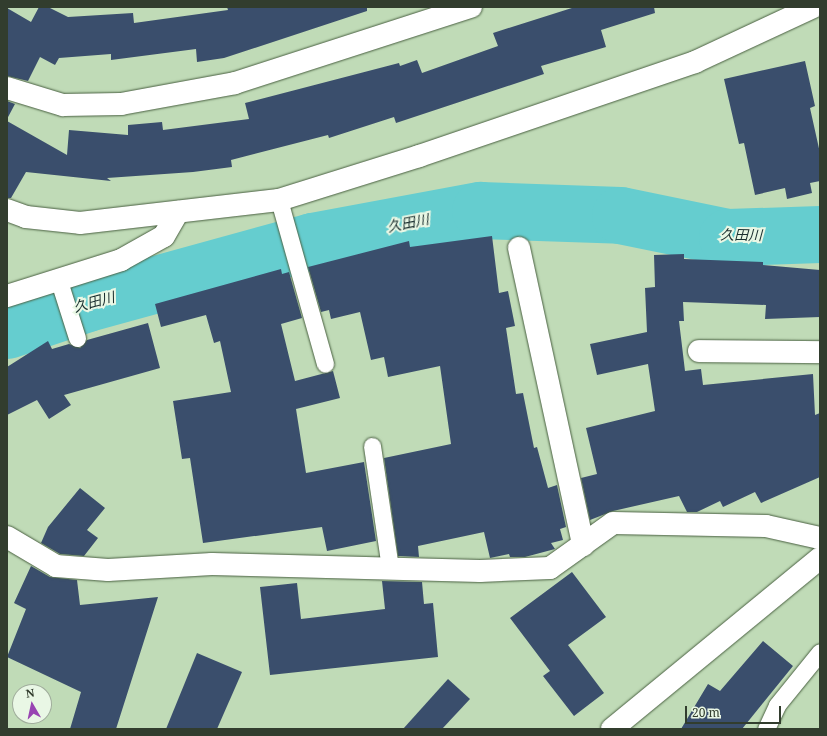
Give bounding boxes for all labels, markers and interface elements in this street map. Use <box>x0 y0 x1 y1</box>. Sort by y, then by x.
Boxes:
water label: 久田川 <box>386 211 430 235</box>
water label: 久田川 <box>720 226 762 244</box>
water label: 久田川 <box>72 288 116 316</box>
north arrow <box>12 684 52 724</box>
text: N <box>25 685 36 701</box>
scale bar <box>687 698 783 724</box>
text: 20 m <box>692 704 720 721</box>

